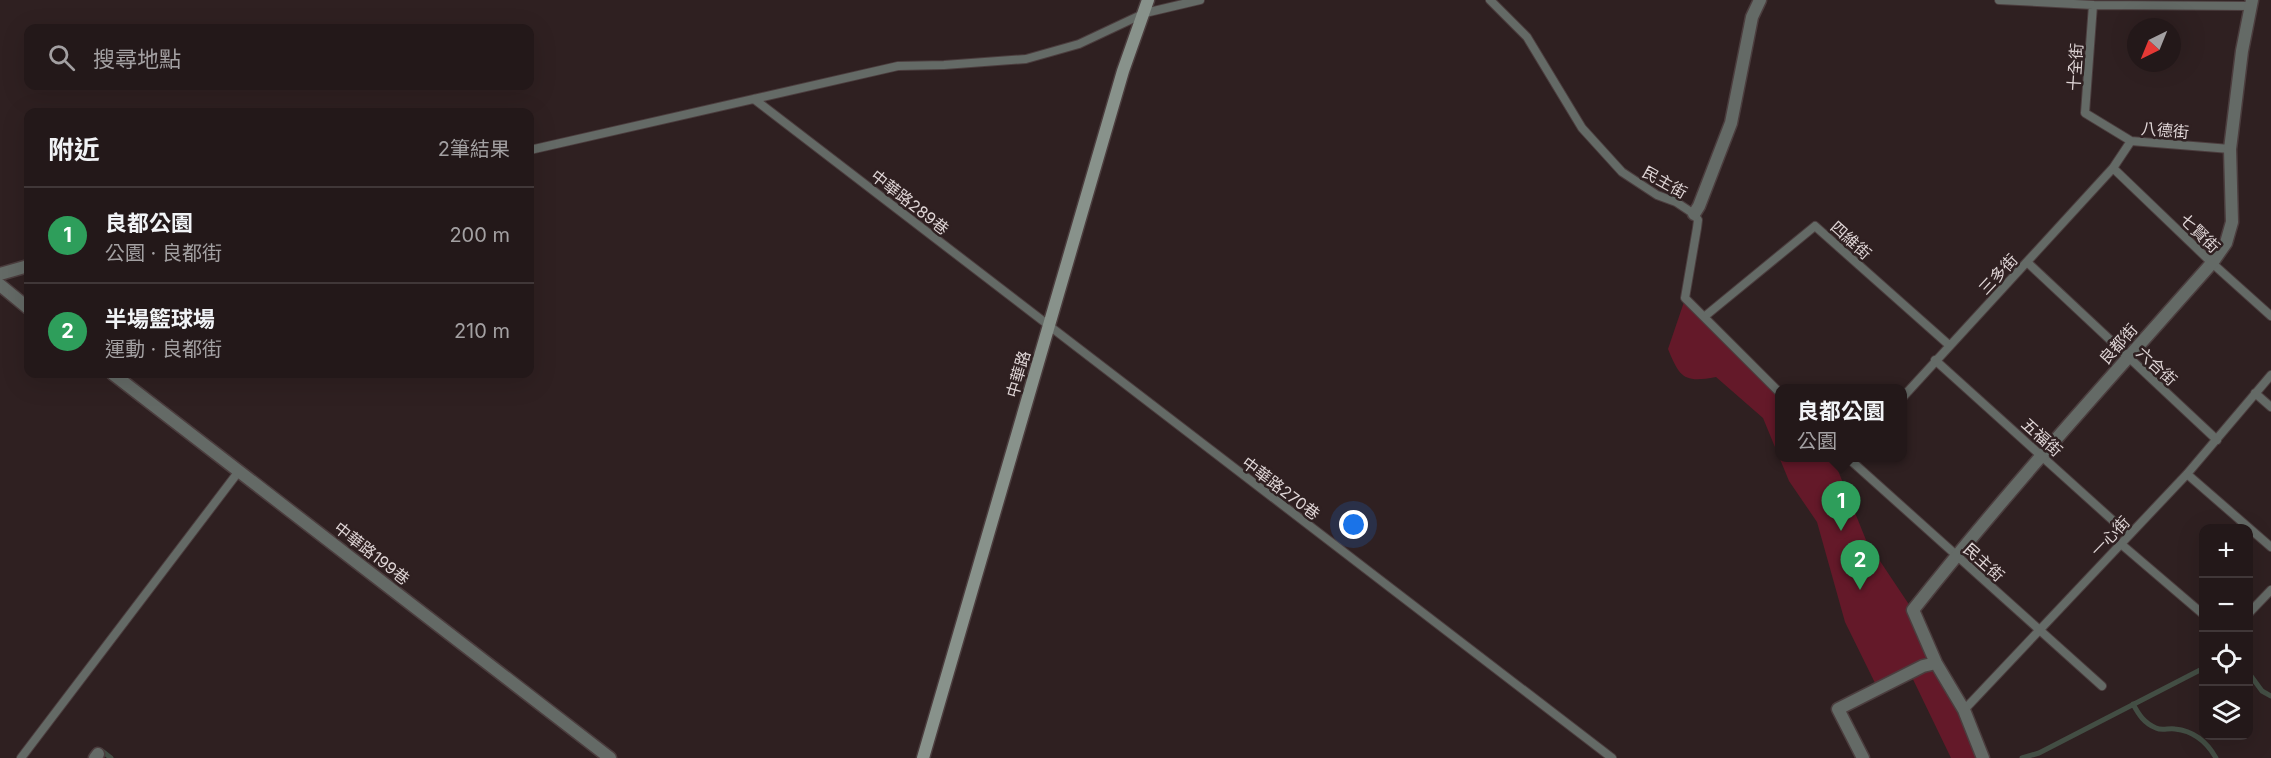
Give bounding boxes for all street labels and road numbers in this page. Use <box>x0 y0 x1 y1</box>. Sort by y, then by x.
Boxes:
street label: 十全街 <box>2063 42 2087 92</box>
street label: 八德街 <box>2140 118 2190 142</box>
street label: 民主街 <box>1639 162 1691 202</box>
street label: 中華路289巷 <box>867 165 953 239</box>
street label: 七賢街 <box>2176 209 2224 257</box>
street label: 四維街 <box>1826 217 1876 263</box>
street label: 三多街 <box>1974 250 2022 298</box>
street label: 良都街 <box>2095 319 2141 369</box>
street label: 六合街 <box>2133 342 2181 390</box>
street label: 中華路 <box>1002 348 1034 400</box>
street label: 五福街 <box>2017 414 2067 460</box>
street label: 中華路270巷 <box>1238 452 1324 524</box>
street label: 一心街 <box>2086 512 2134 560</box>
street label: 中華路199巷 <box>330 517 414 589</box>
street label: 民主街 <box>1959 539 2009 585</box>

